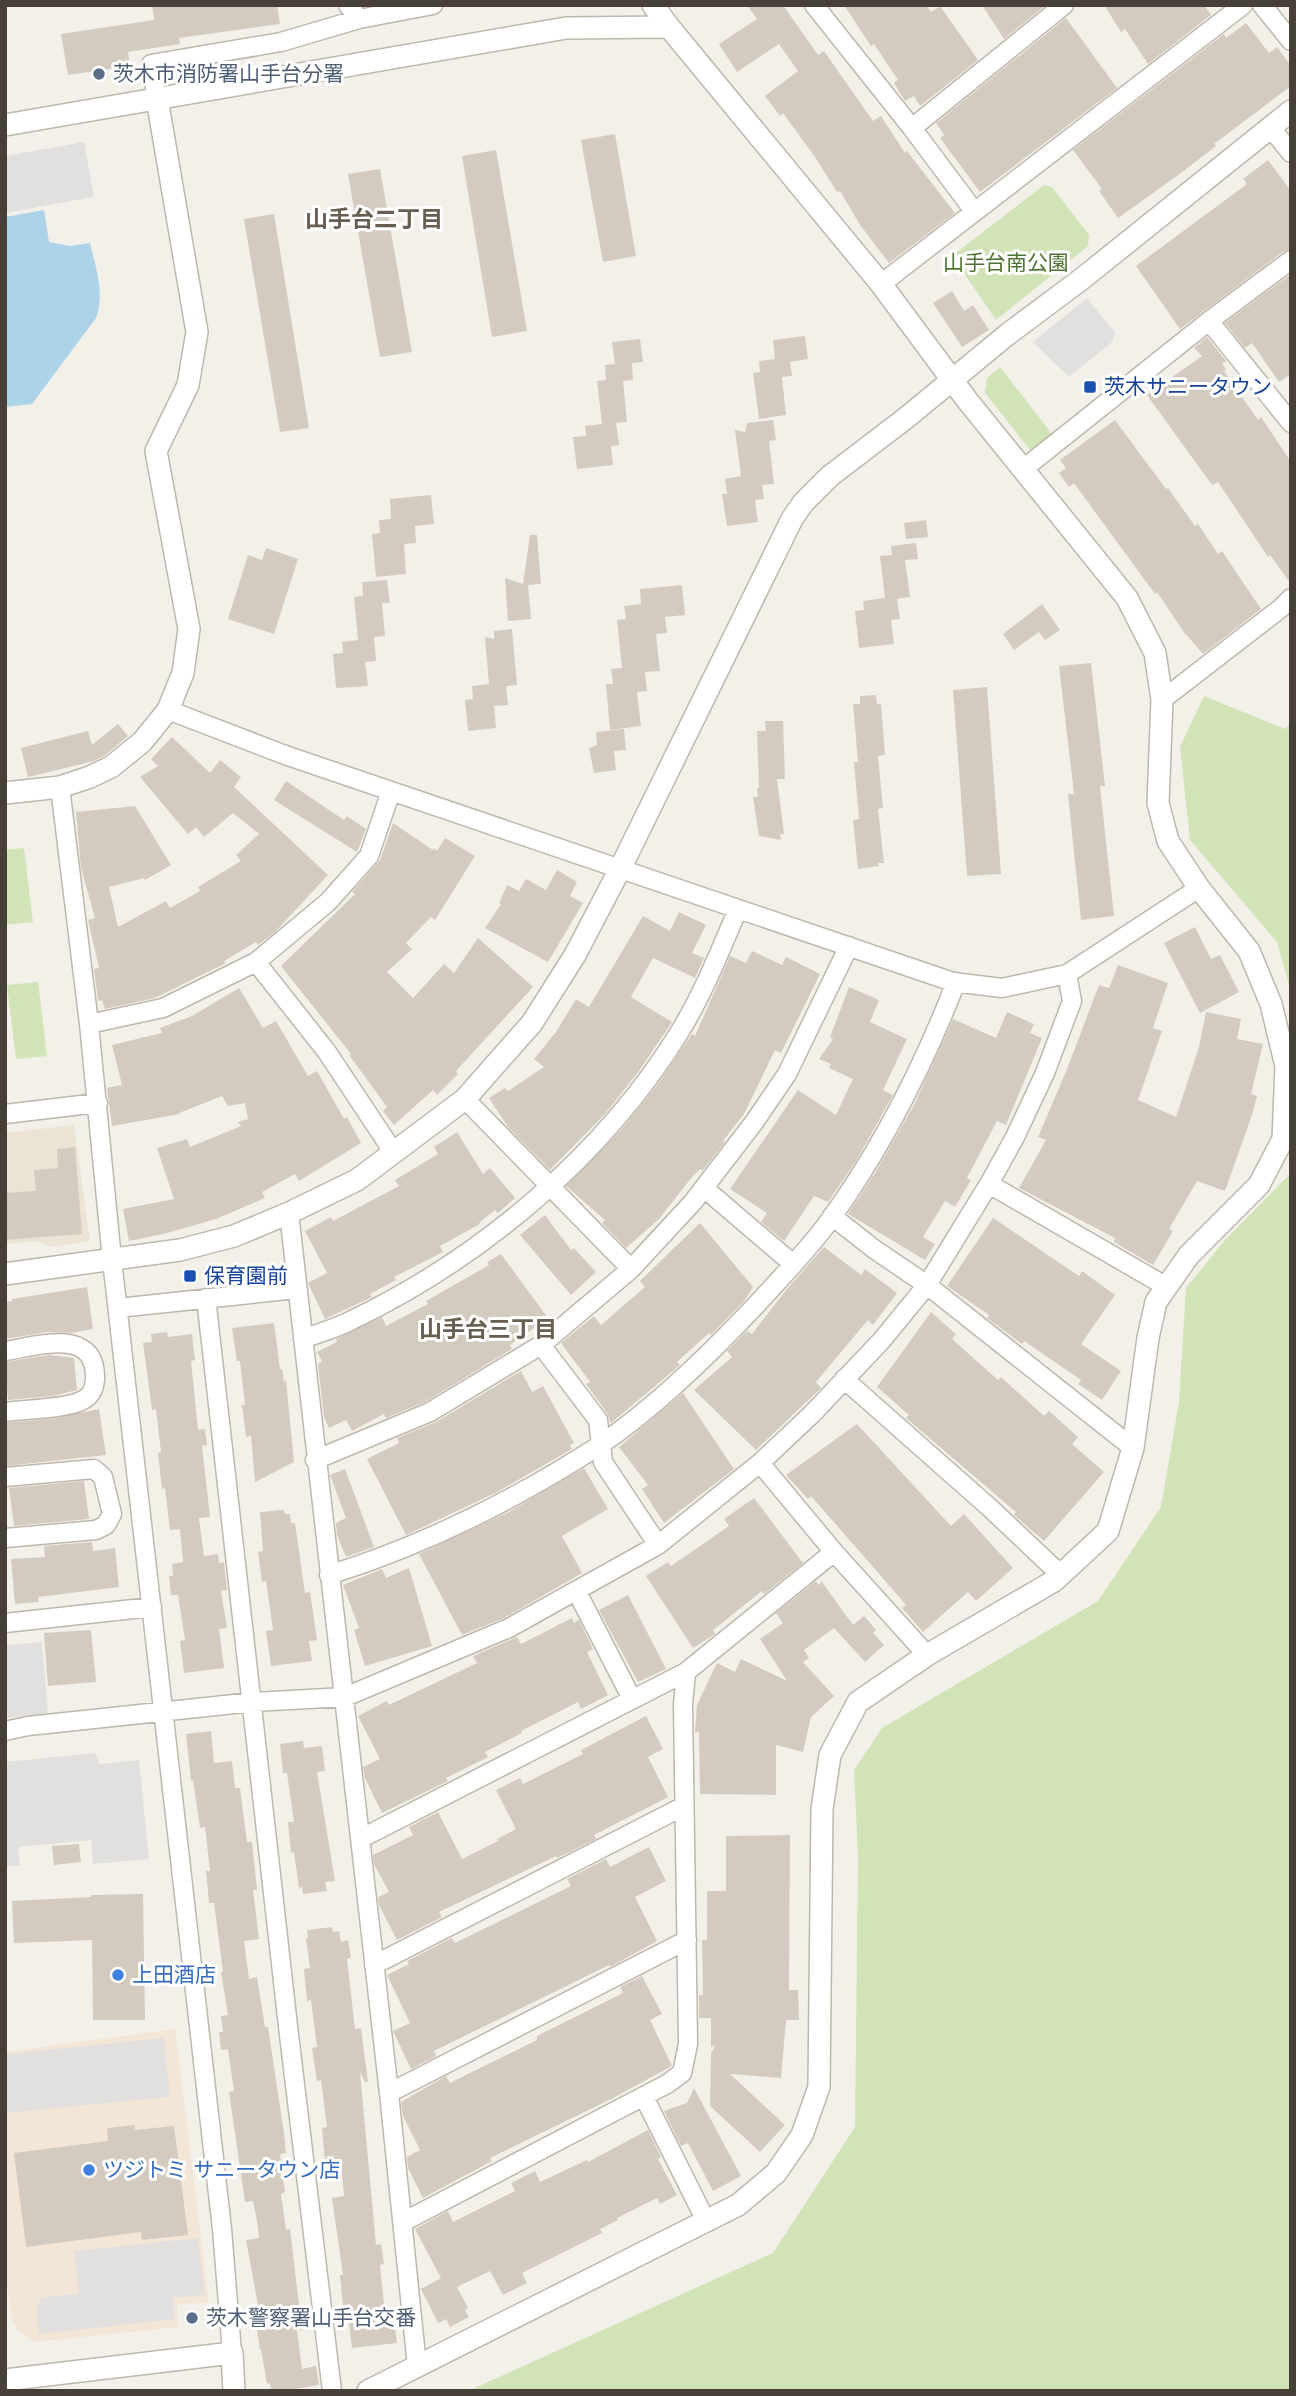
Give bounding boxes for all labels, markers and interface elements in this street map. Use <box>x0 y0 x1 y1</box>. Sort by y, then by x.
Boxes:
place label: 茨木市消防署山手台分署 <box>113 59 344 89</box>
marker: 茨木市消防署山手台分署 <box>91 66 107 82</box>
district label: 山手台二丁目 <box>305 202 443 236</box>
park label: 山手台南公園 <box>943 248 1069 278</box>
place label: 茨木サニータウン <box>1104 372 1272 402</box>
marker: 茨木サニータウン <box>1082 379 1098 395</box>
place label: 保育園前 <box>204 1261 288 1291</box>
marker: 保育園前 <box>182 1268 198 1284</box>
district label: 山手台三丁目 <box>419 1312 557 1346</box>
place label: 上田酒店 <box>132 1960 216 1990</box>
marker: 上田酒店 <box>110 1967 126 1983</box>
place label: ツジトミ サニータウン店 <box>103 2155 340 2185</box>
marker: ツジトミ サニータウン店 <box>81 2162 97 2178</box>
place label: 茨木警察署山手台交番 <box>206 2303 416 2333</box>
marker: 茨木警察署山手台交番 <box>184 2310 200 2326</box>

